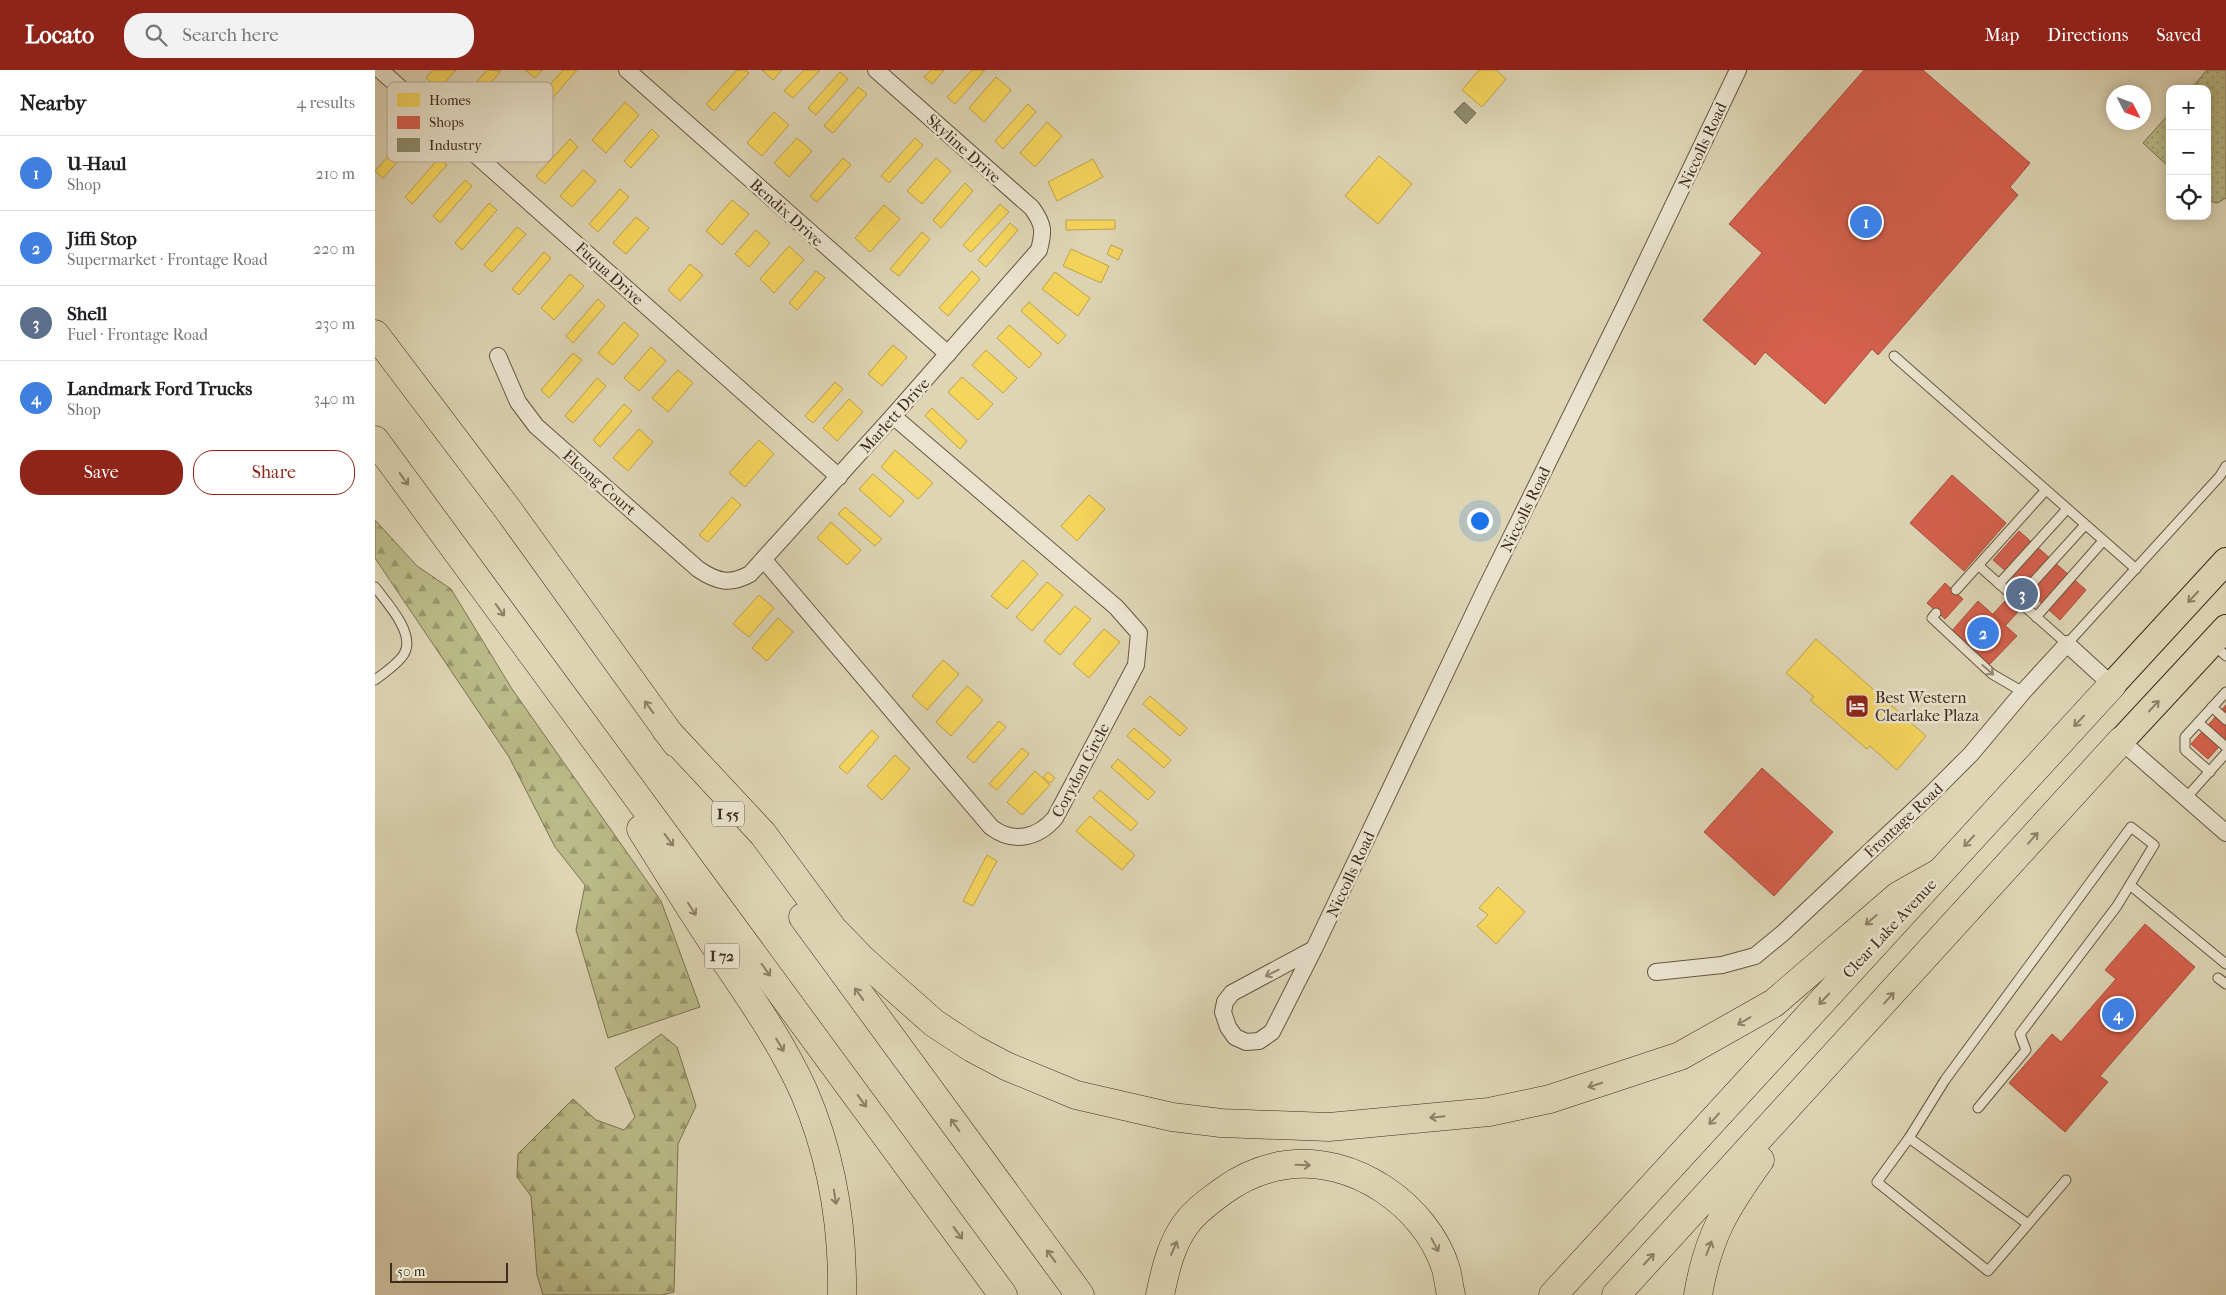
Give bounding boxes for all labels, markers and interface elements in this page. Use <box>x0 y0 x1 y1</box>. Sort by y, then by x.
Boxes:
search box <box>124 13 474 58</box>
text: Locato <box>25 21 94 49</box>
icon: search <box>142 21 170 49</box>
text: Search here <box>182 24 279 46</box>
text: Map <box>1985 25 2019 46</box>
text: Directions <box>2047 25 2128 46</box>
text: Saved <box>2156 25 2201 46</box>
legend <box>387 82 553 162</box>
north arrow <box>2106 85 2151 130</box>
map controls <box>2166 85 2211 220</box>
button: + <box>2166 85 2211 130</box>
text: Nearby <box>20 91 86 115</box>
text: Homes <box>429 92 471 109</box>
text: 4 results <box>297 93 355 112</box>
street label: Niccolls Road <box>1674 99 1731 191</box>
street label: Skyline Drive <box>922 110 1005 187</box>
text: Shops <box>429 114 464 131</box>
button: − <box>2166 130 2211 175</box>
text: Industry <box>429 137 482 154</box>
text: U-Haul <box>67 153 126 175</box>
text: 1 <box>33 164 39 183</box>
text: 210 m <box>316 164 355 183</box>
text: Shop <box>67 175 101 194</box>
street label: Bendix Drive <box>746 175 827 250</box>
button: locate <box>2166 175 2211 220</box>
pin: 1 <box>1850 203 1882 241</box>
text: Jiffi Stop <box>67 228 137 250</box>
street label: Fuqua Drive <box>572 238 648 309</box>
text: 2 <box>32 239 40 258</box>
text: 220 m <box>313 239 355 258</box>
text: Supermarket · Frontage Road <box>67 250 268 269</box>
text: Shell <box>67 303 107 325</box>
text: 3 <box>33 314 39 333</box>
text: 230 m <box>315 314 355 333</box>
text: Fuel · Frontage Road <box>67 325 208 344</box>
street label: Marlett Drive <box>856 374 933 457</box>
text: Landmark Ford Trucks <box>67 378 252 400</box>
text: 4 <box>31 389 41 408</box>
text: 340 m <box>313 389 355 408</box>
text: Shop <box>67 400 101 419</box>
street label: Elcong Court <box>559 445 640 520</box>
button: Save <box>20 450 183 495</box>
button: Share <box>193 450 355 495</box>
street label: Niccolls Road <box>1497 463 1554 555</box>
one-way arrow <box>399 472 409 486</box>
your location <box>1467 508 1493 534</box>
pin: 3 <box>2006 575 2038 613</box>
one-way arrow <box>2187 591 2199 603</box>
one-way arrow <box>495 603 505 617</box>
pin: 2 <box>1967 614 1999 652</box>
one-way arrow <box>1981 665 1994 676</box>
place label: Best Western Clearlake Plaza <box>1875 688 1980 725</box>
hotel icon: Best Western Clearlake Plaza <box>1844 693 1870 719</box>
one-way arrow <box>2148 699 2160 712</box>
one-way arrow <box>644 701 655 714</box>
one-way arrow <box>2073 715 2085 727</box>
street label: Corydon Circle <box>1048 720 1113 821</box>
street label: Frontage Road <box>1860 779 1947 862</box>
road number: I 55 <box>712 802 744 826</box>
street label: Niccolls Road <box>1322 828 1379 920</box>
one-way arrow <box>2028 832 2039 845</box>
one-way arrow <box>664 833 674 847</box>
one-way arrow <box>1963 834 1975 847</box>
street label: Clear Lake Avenue <box>1839 875 1940 982</box>
one-way arrow <box>686 902 697 916</box>
one-way arrow <box>1864 914 1877 926</box>
road number: I 72 <box>705 944 739 968</box>
one-way arrow <box>761 963 771 977</box>
one-way arrow <box>1265 968 1280 978</box>
one-way arrow <box>854 987 864 1001</box>
one-way arrow <box>1883 991 1895 1004</box>
one-way arrow <box>1818 992 1829 1005</box>
pin: 4 <box>2102 995 2134 1033</box>
one-way arrow <box>1736 1016 1751 1026</box>
one-way arrow <box>775 1038 785 1052</box>
one-way arrow <box>1587 1080 1603 1090</box>
one-way arrow <box>857 1094 867 1108</box>
one-way arrow <box>1429 1113 1445 1122</box>
one-way arrow <box>1708 1113 1720 1126</box>
one-way arrow <box>950 1118 960 1132</box>
one-way arrow <box>1294 1161 1310 1170</box>
one-way arrow <box>831 1189 841 1205</box>
one-way arrow <box>952 1226 963 1239</box>
one-way arrow <box>1430 1238 1440 1253</box>
one-way arrow <box>1170 1241 1179 1256</box>
one-way arrow <box>1705 1241 1714 1256</box>
one-way arrow <box>1046 1249 1056 1263</box>
one-way arrow <box>1643 1253 1655 1266</box>
scale bar <box>390 1260 507 1283</box>
text: 50 m <box>397 1263 425 1280</box>

